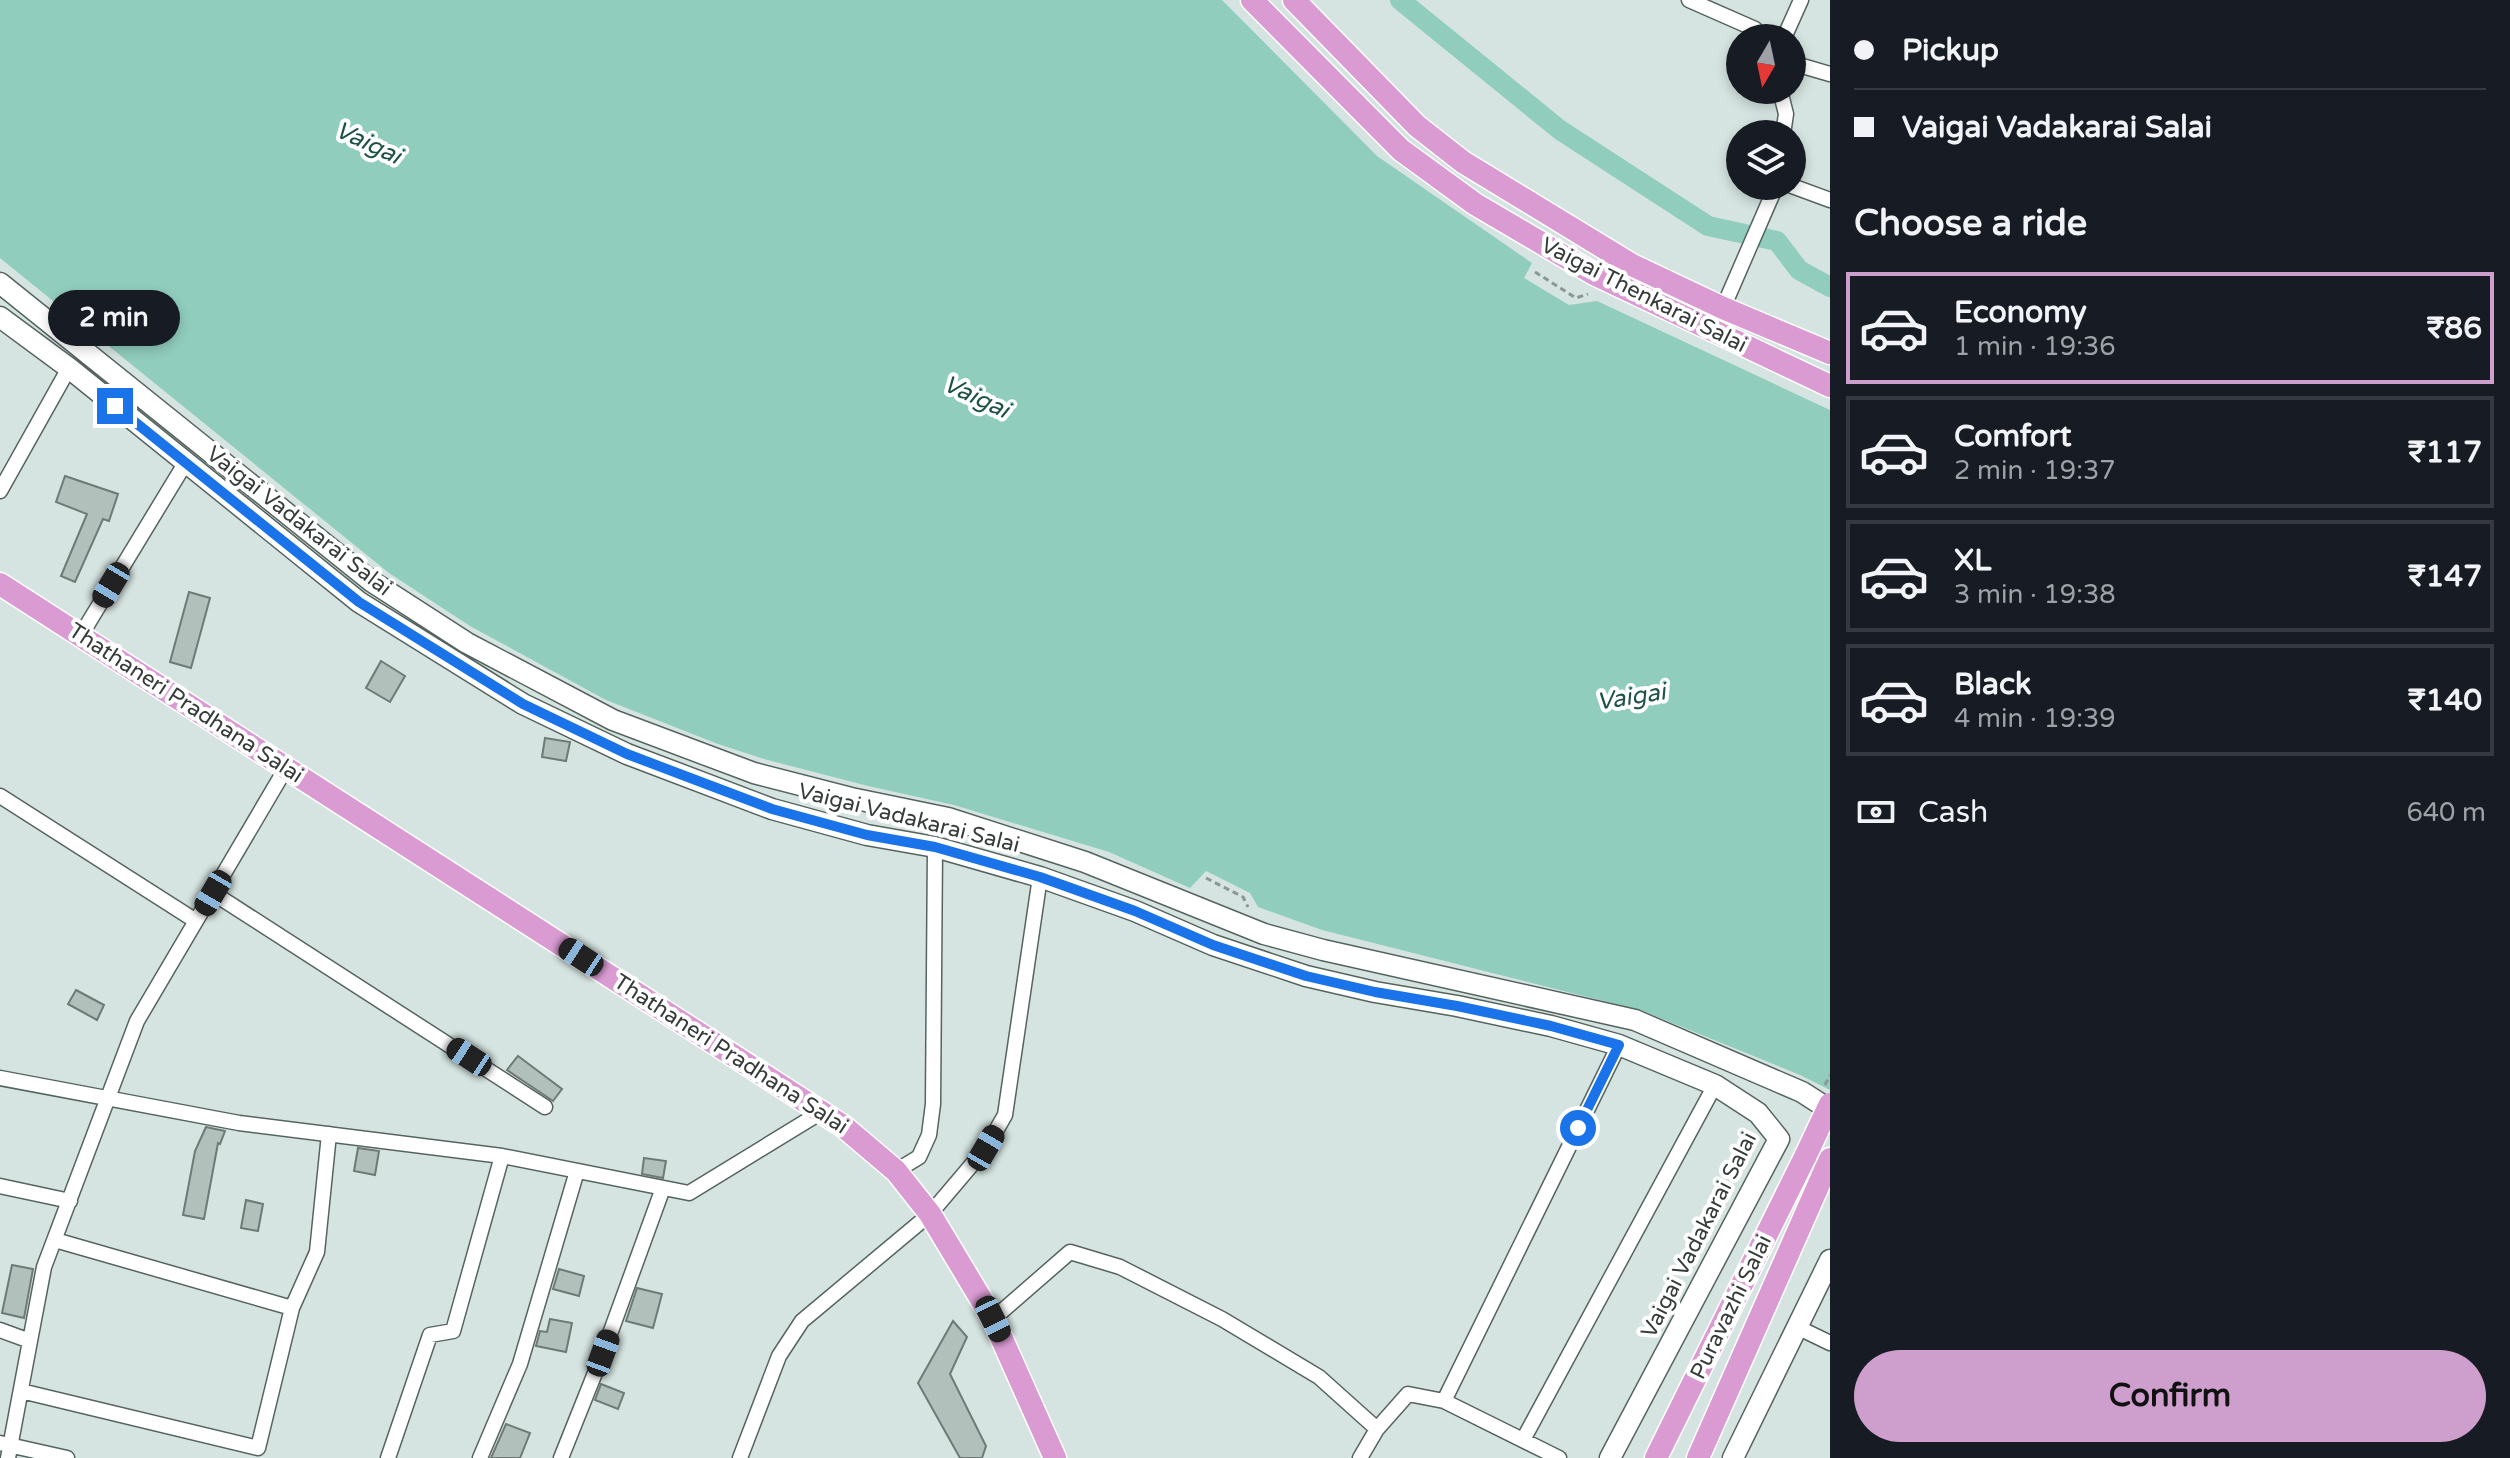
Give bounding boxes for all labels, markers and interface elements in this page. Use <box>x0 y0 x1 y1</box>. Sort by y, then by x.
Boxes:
north arrow <box>1726 24 1806 104</box>
map controls <box>1726 24 1806 200</box>
text: Pickup <box>1902 32 1999 69</box>
text: Vaigai Vadakarai Salai <box>1902 109 2212 146</box>
water label: Vaigai <box>330 115 408 172</box>
button: layers <box>1726 120 1806 200</box>
text: Choose a ride <box>1854 202 2087 245</box>
street label: Vaigai Thenkarai Salai <box>1537 232 1751 358</box>
callout: 2 min <box>49 290 181 346</box>
icon: car <box>1858 292 1930 364</box>
text: Economy <box>1954 294 2087 331</box>
text: 2 min <box>79 302 149 333</box>
text: ₹86 <box>2427 310 2482 347</box>
text: 1 min · 19:36 <box>1954 331 2116 362</box>
water label: Vaigai <box>938 369 1016 426</box>
route end <box>97 388 133 424</box>
icon: car <box>1858 416 1930 488</box>
text: Comfort <box>1954 418 2072 455</box>
text: ₹117 <box>2408 434 2482 471</box>
street label: Vaigai Vadakarai Salai <box>201 441 397 601</box>
text: 2 min · 19:37 <box>1954 455 2116 486</box>
icon: car <box>1858 540 1930 612</box>
text: XL <box>1954 542 1991 579</box>
car <box>88 558 134 612</box>
text: ₹147 <box>2408 558 2482 595</box>
text: 3 min · 19:38 <box>1954 579 2116 610</box>
street label: Thathaneri Pradhana Salai <box>64 617 308 789</box>
icon: car <box>1858 664 1930 736</box>
text: Black <box>1954 666 2031 703</box>
water label: Vaigai <box>1594 677 1671 717</box>
text: ₹140 <box>2408 682 2482 719</box>
text: 4 min · 19:39 <box>1954 703 2116 734</box>
street label: Vaigai Vadakarai Salai <box>796 778 1022 858</box>
icon: cash <box>1854 790 1898 834</box>
text: Cash <box>1918 794 1988 831</box>
text: 640 m <box>2406 797 2486 828</box>
car <box>191 866 235 920</box>
car <box>554 934 608 980</box>
street label: Thathaneri Pradhana Salai <box>609 968 853 1140</box>
car <box>442 1034 496 1080</box>
route start <box>1560 1110 1596 1146</box>
car <box>964 1121 1008 1175</box>
street label: Vaigai Vadakarai Salai <box>1636 1128 1762 1342</box>
street label: Puravazhi Salai <box>1685 1231 1777 1383</box>
car <box>972 1292 1014 1346</box>
car <box>584 1326 622 1380</box>
button: Confirm <box>1854 1350 2486 1442</box>

